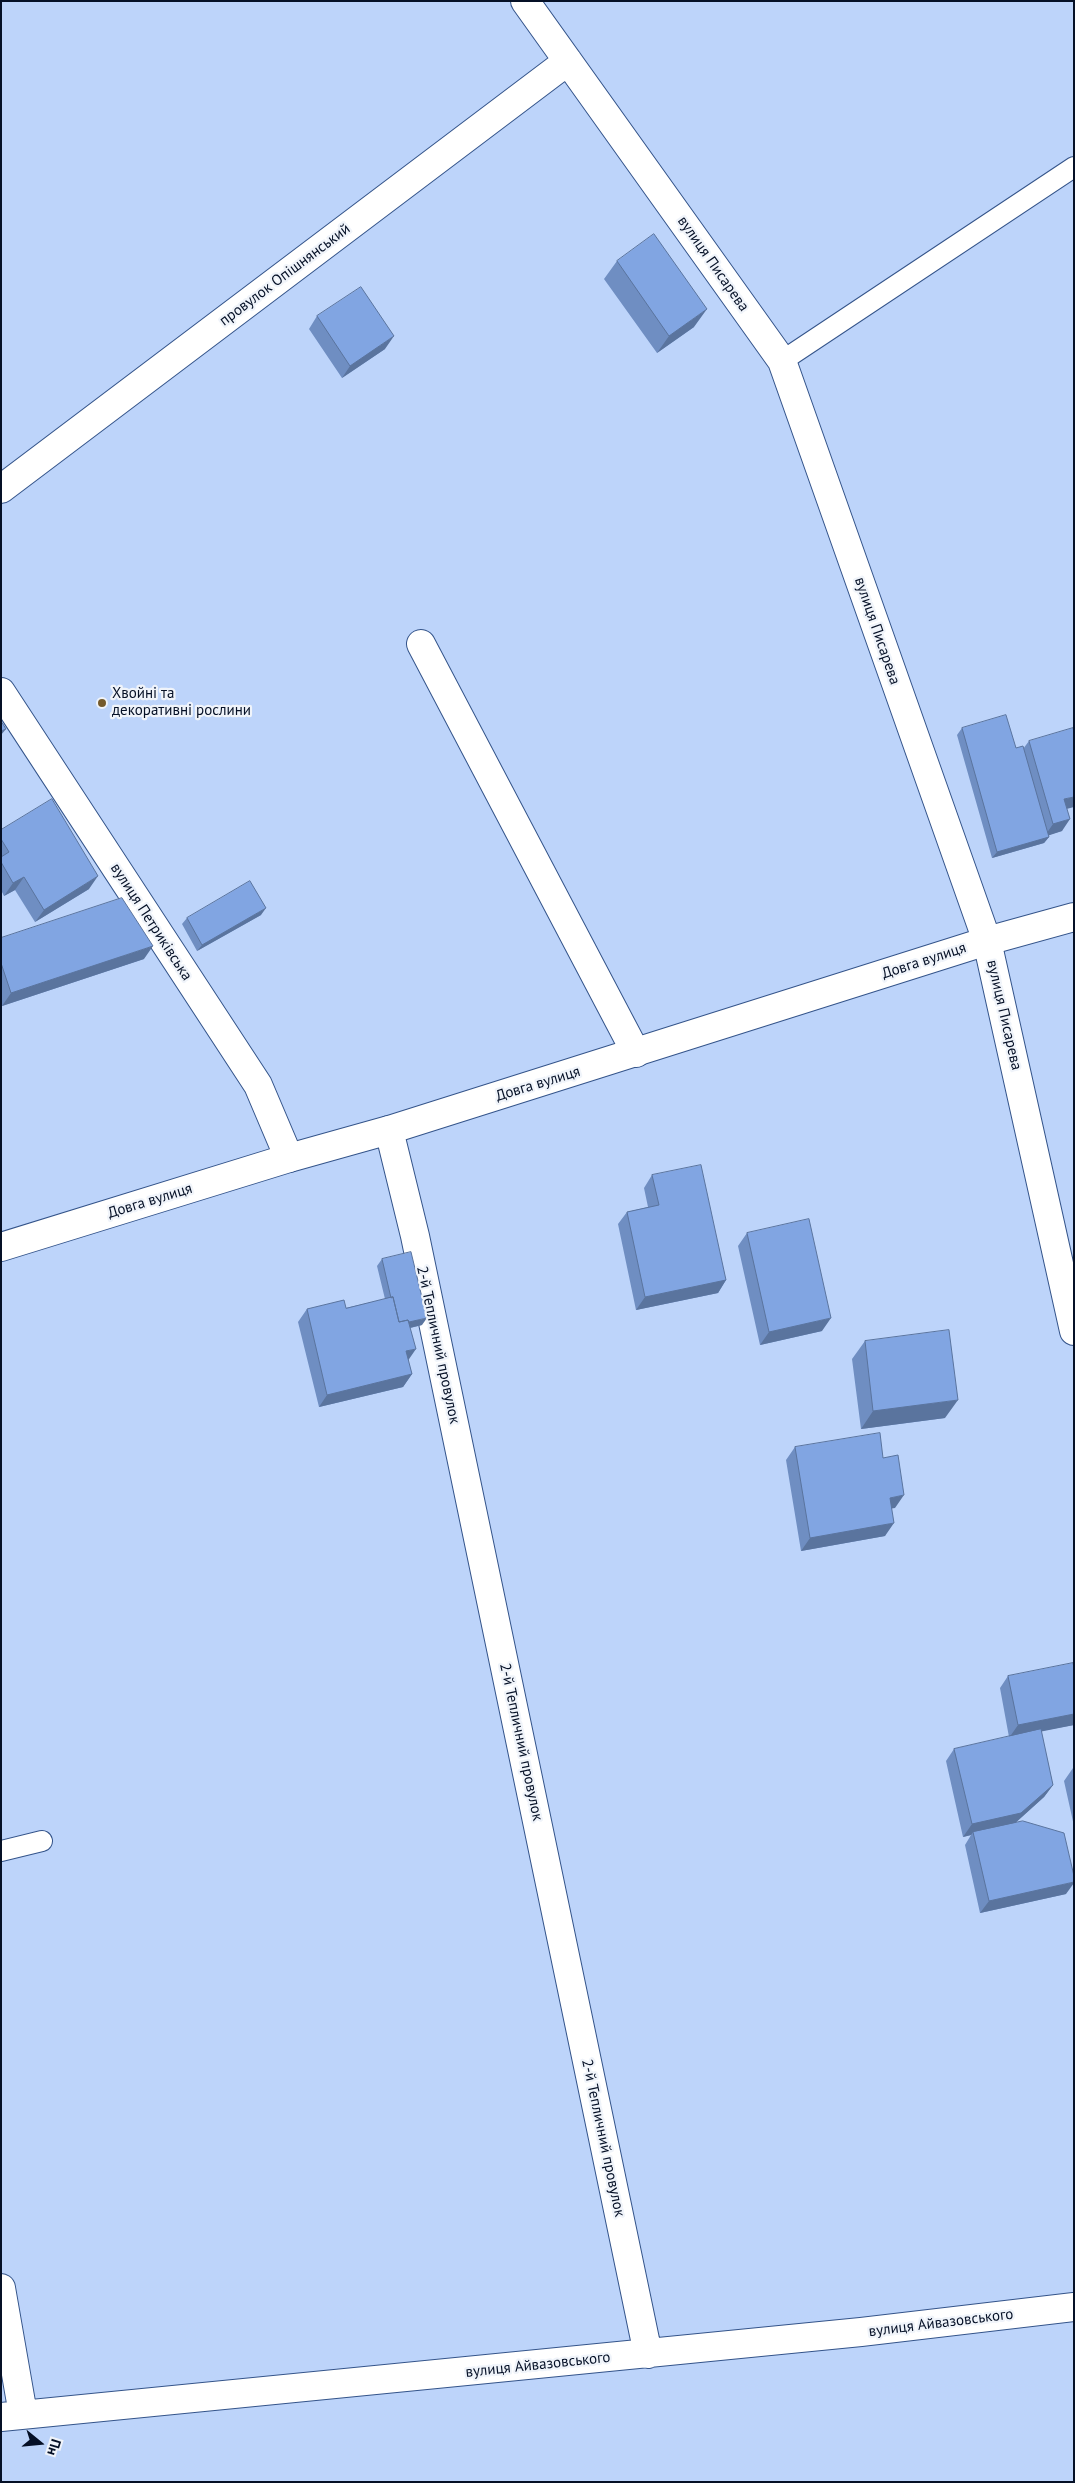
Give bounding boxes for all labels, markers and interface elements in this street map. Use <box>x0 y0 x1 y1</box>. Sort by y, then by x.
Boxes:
street label: вулиця Писарева <box>673 213 753 315</box>
street label: провулок Опішнянський <box>216 220 354 330</box>
street label: вулиця Писарева <box>850 575 904 687</box>
place label: Хвойні та декоративні рослини <box>112 685 251 720</box>
marker: Хвойні та декоративні рослини <box>96 697 108 709</box>
street label: вулиця Петриківська <box>106 860 196 984</box>
street label: Довга вулиця <box>880 939 968 983</box>
street label: вулиця Писарева <box>983 958 1025 1072</box>
street label: Довга вулиця <box>494 1063 582 1105</box>
street label: Довга вулиця <box>106 1180 194 1222</box>
street label: 2-й Тепличний провулок <box>413 1265 463 1425</box>
street label: 2-й Тепличний провулок <box>496 1662 546 1822</box>
street label: 2-й Тепличний провулок <box>578 2058 628 2218</box>
street label: вулиця Айвазовського <box>868 2305 1014 2341</box>
street label: вулиця Айвазовського <box>465 2348 611 2382</box>
north arrow <box>15 2418 65 2468</box>
text: Пн <box>43 2437 65 2458</box>

